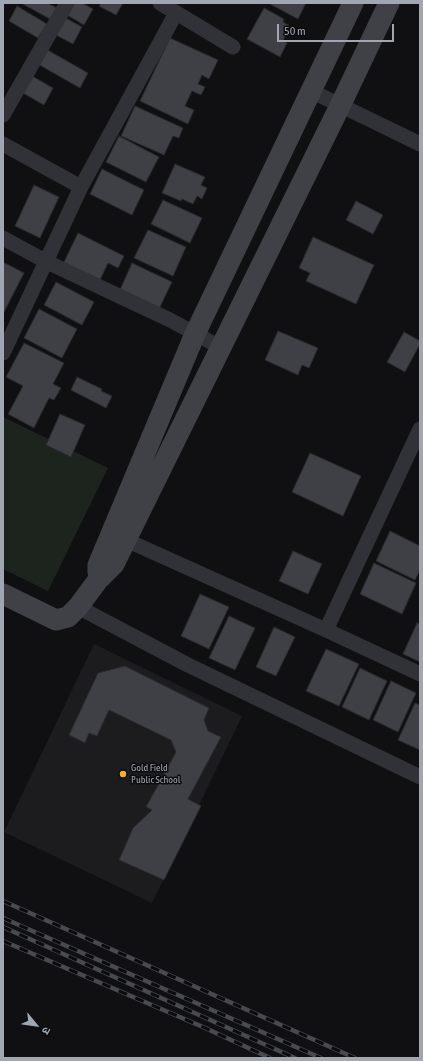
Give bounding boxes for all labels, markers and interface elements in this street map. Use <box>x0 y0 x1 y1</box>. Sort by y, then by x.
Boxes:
scale bar <box>279 16 396 42</box>
text: 50 m <box>284 24 306 38</box>
place label: Gold Field Public School <box>131 762 180 786</box>
marker: Gold Field Public School <box>118 769 128 779</box>
north arrow <box>16 1005 56 1045</box>
text: उ <box>40 1025 53 1037</box>

